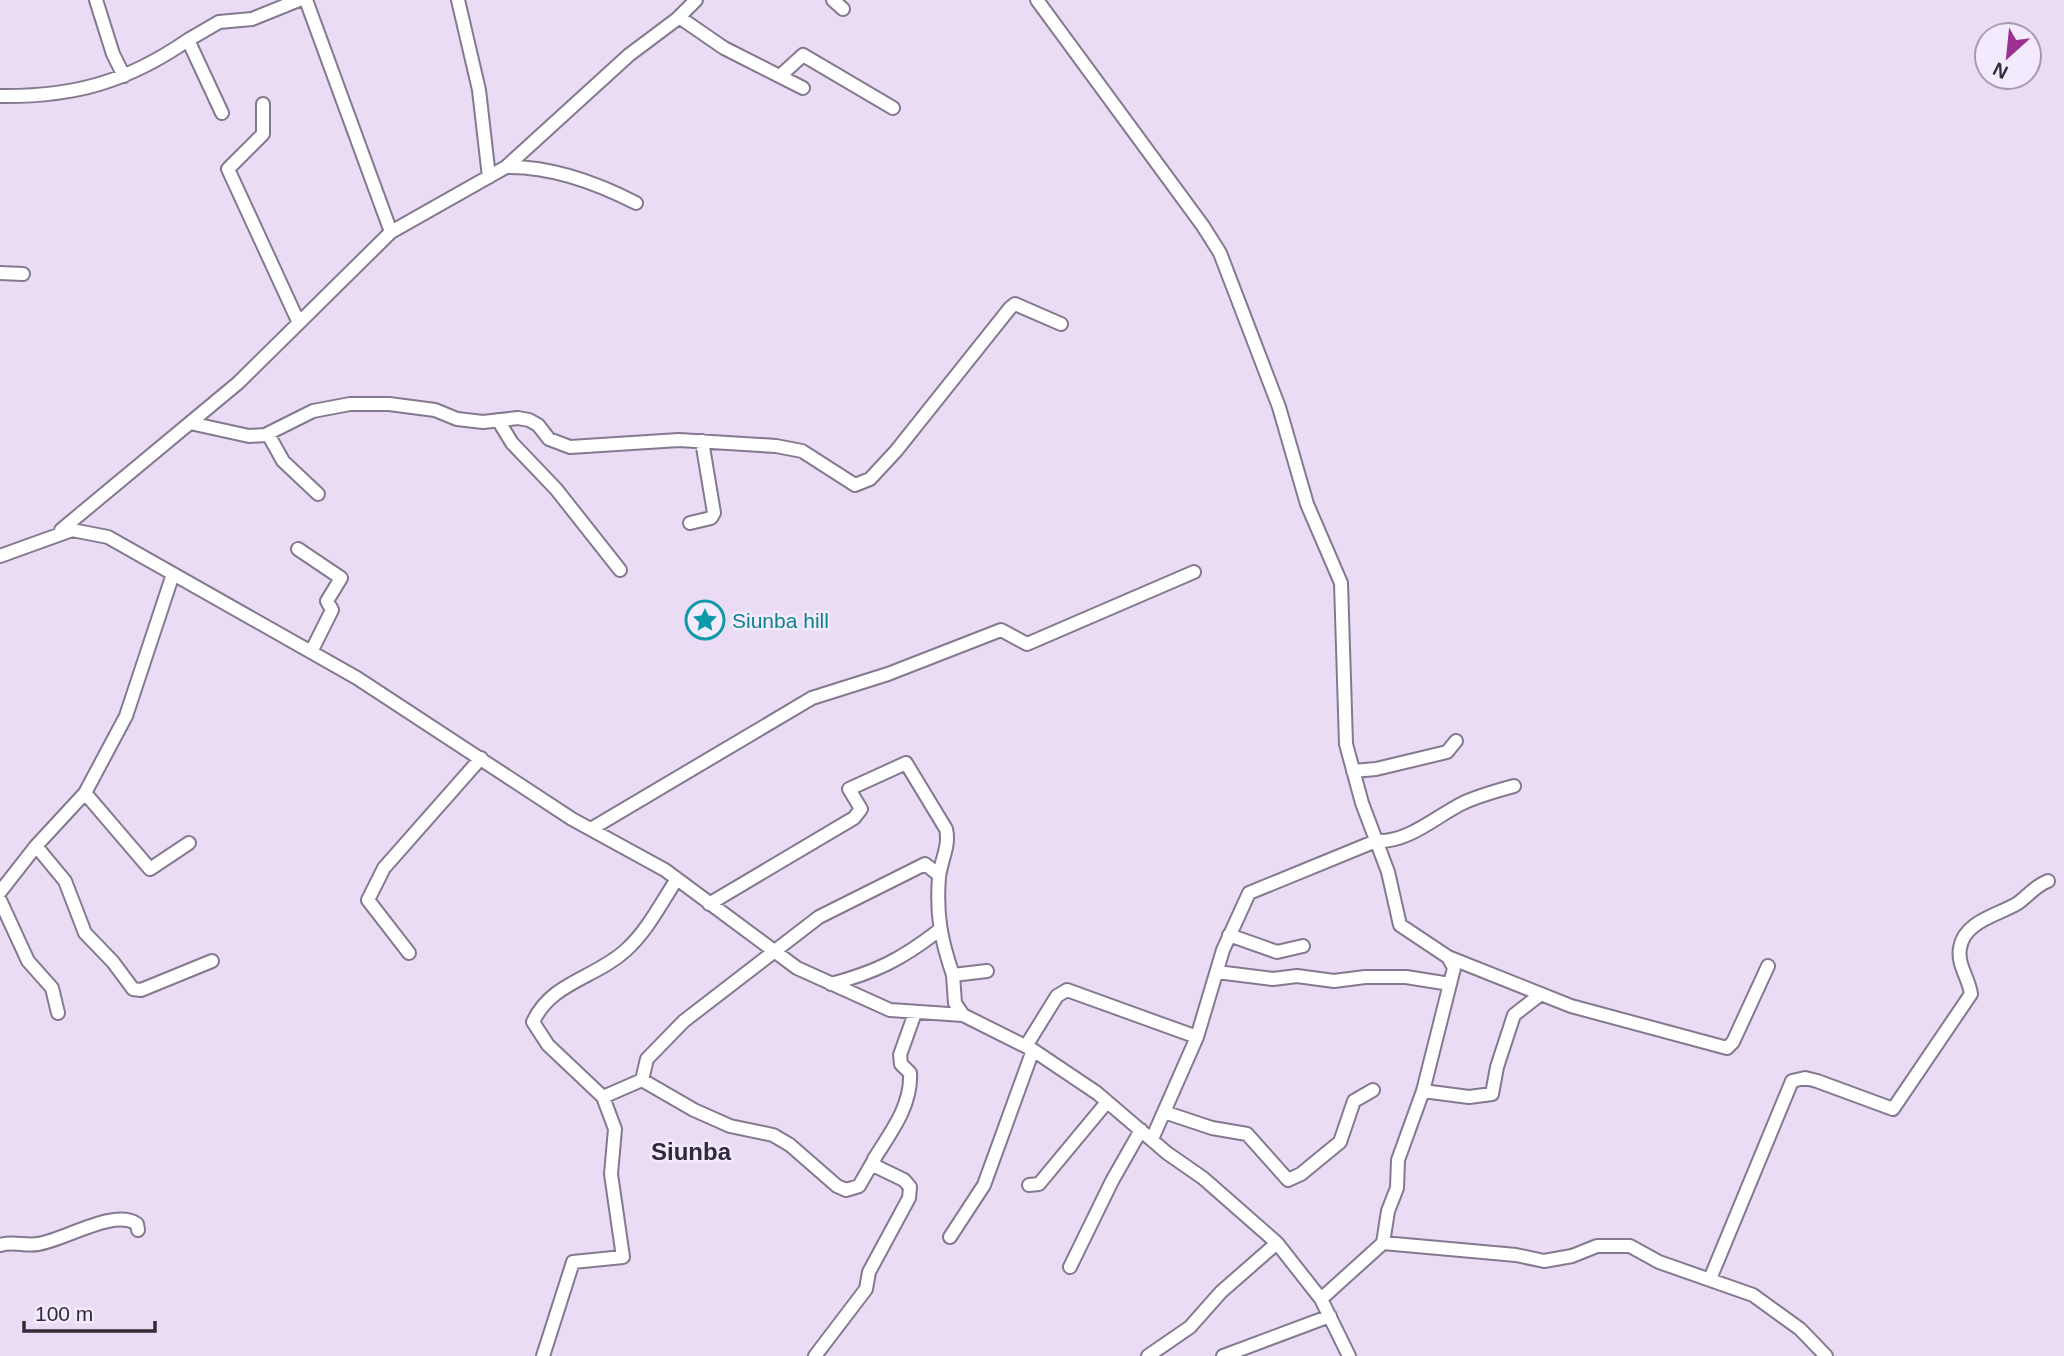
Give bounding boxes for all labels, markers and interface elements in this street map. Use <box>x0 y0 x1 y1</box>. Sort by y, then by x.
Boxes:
north arrow <box>1973 21 2043 91</box>
text: N <box>1990 58 2011 83</box>
place icon: Siunba hill <box>684 599 726 641</box>
place label: Siunba hill <box>732 609 829 632</box>
district label: Siunba <box>651 1138 732 1165</box>
scale bar <box>24 1290 156 1334</box>
text: 100 m <box>35 1302 93 1325</box>

